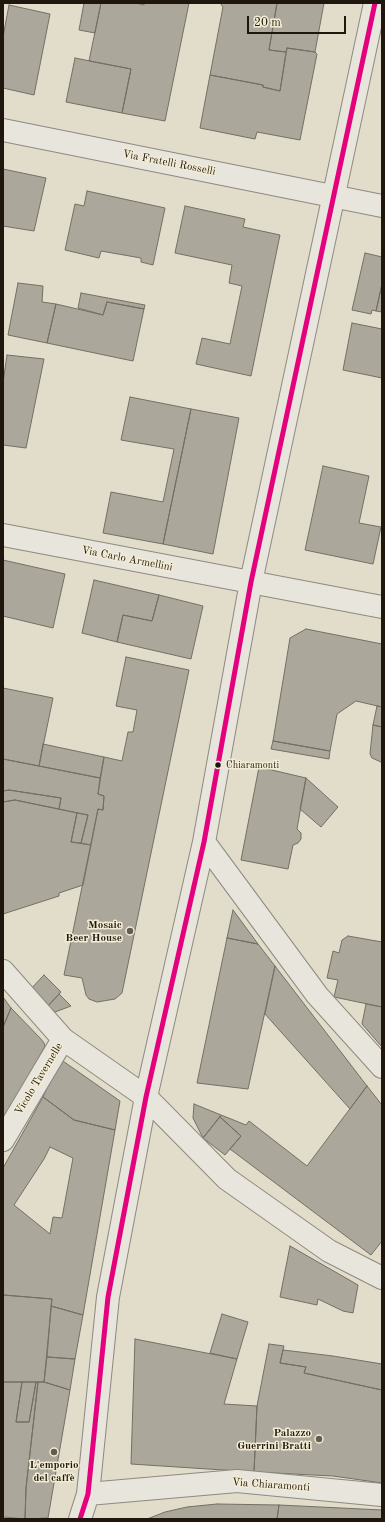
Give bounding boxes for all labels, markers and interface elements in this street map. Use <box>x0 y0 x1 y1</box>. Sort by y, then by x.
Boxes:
scale bar <box>249 8 348 34</box>
text: 20 m <box>254 17 281 29</box>
street label: Via Fratelli Rosselli <box>121 147 217 179</box>
street label: Via Carlo Armellini <box>80 544 174 574</box>
place label: Chiaramonti <box>226 759 279 771</box>
marker: Chiaramonti <box>213 760 223 770</box>
place label: Mosaic Beer House <box>65 918 122 944</box>
marker: Mosaic Beer House <box>125 926 135 936</box>
street label: Vicolo Tavernelle <box>12 1040 66 1118</box>
place label: Palazzo Guerrini Bratti <box>237 1426 311 1452</box>
marker: Palazzo Guerrini Bratti <box>314 1434 324 1444</box>
marker: L'emporio del caffè <box>49 1447 59 1457</box>
place label: L'emporio del caffè <box>29 1458 79 1484</box>
street label: Via Chiaramonti <box>232 1476 310 1494</box>

